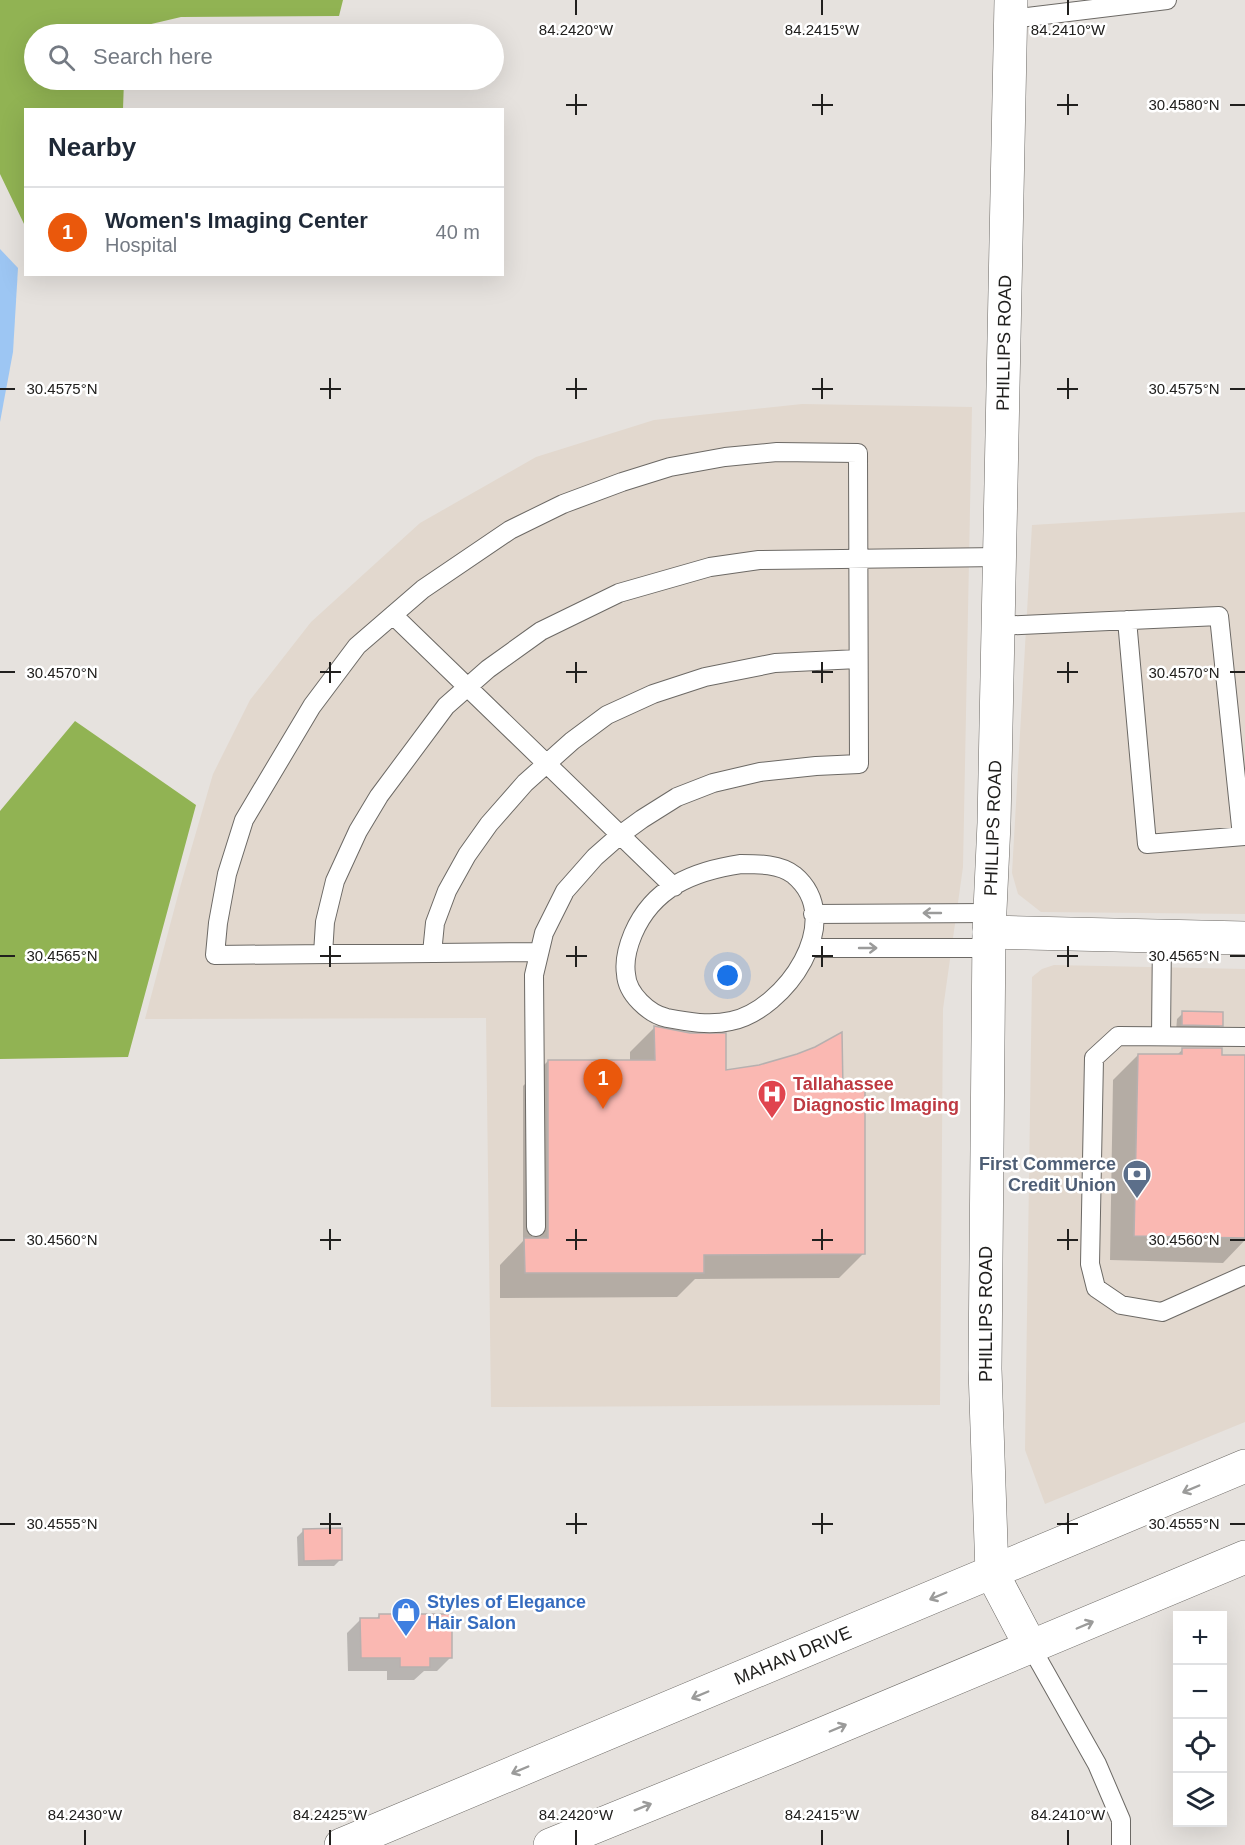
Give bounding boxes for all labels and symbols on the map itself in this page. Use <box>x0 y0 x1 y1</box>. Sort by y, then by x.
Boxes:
text: 84.2420°W <box>539 21 614 38</box>
text: 84.2415°W <box>785 21 860 38</box>
text: 84.2410°W <box>1031 21 1106 38</box>
text: 30.4580°N <box>1148 96 1220 113</box>
street label: PHILLIPS ROAD <box>993 275 1015 411</box>
text: 30.4575°N <box>26 380 98 397</box>
text: 30.4575°N <box>1148 380 1220 397</box>
text: 30.4570°N <box>26 664 98 681</box>
text: 30.4570°N <box>1148 664 1220 681</box>
street label: PHILLIPS ROAD <box>981 760 1005 896</box>
one-way arrow <box>922 907 942 919</box>
one-way arrow <box>857 942 877 954</box>
text: 30.4565°N <box>26 947 98 964</box>
text: 30.4565°N <box>1148 947 1220 964</box>
your location <box>713 961 742 990</box>
pin: 1 <box>584 1060 622 1109</box>
place label: Tallahassee Diagnostic Imaging <box>793 1074 959 1115</box>
hospital icon: Tallahassee Diagnostic Imaging <box>756 1078 788 1120</box>
place label: First Commerce Credit Union <box>979 1154 1116 1195</box>
bank icon: First Commerce Credit Union <box>1121 1158 1153 1200</box>
text: 30.4560°N <box>26 1231 98 1248</box>
text: 30.4560°N <box>1148 1231 1220 1248</box>
street label: PHILLIPS ROAD <box>976 1246 996 1382</box>
one-way arrow <box>1182 1484 1201 1495</box>
text: 30.4555°N <box>26 1515 98 1532</box>
text: 30.4555°N <box>1148 1515 1220 1532</box>
one-way arrow <box>929 1591 948 1602</box>
place label: Styles of Elegance Hair Salon <box>427 1592 586 1633</box>
shop icon: Styles of Elegance Hair Salon <box>390 1596 422 1638</box>
one-way arrow <box>1075 1619 1094 1630</box>
street label: MAHAN DRIVE <box>731 1622 854 1689</box>
one-way arrow <box>691 1690 710 1701</box>
one-way arrow <box>828 1722 846 1733</box>
one-way arrow <box>511 1765 530 1776</box>
one-way arrow <box>634 1801 652 1812</box>
text: 84.2430°W <box>48 1806 123 1823</box>
text: 84.2425°W <box>293 1806 368 1823</box>
text: 84.2420°W <box>539 1806 614 1823</box>
text: 84.2415°W <box>785 1806 860 1823</box>
text: 84.2410°W <box>1031 1806 1106 1823</box>

